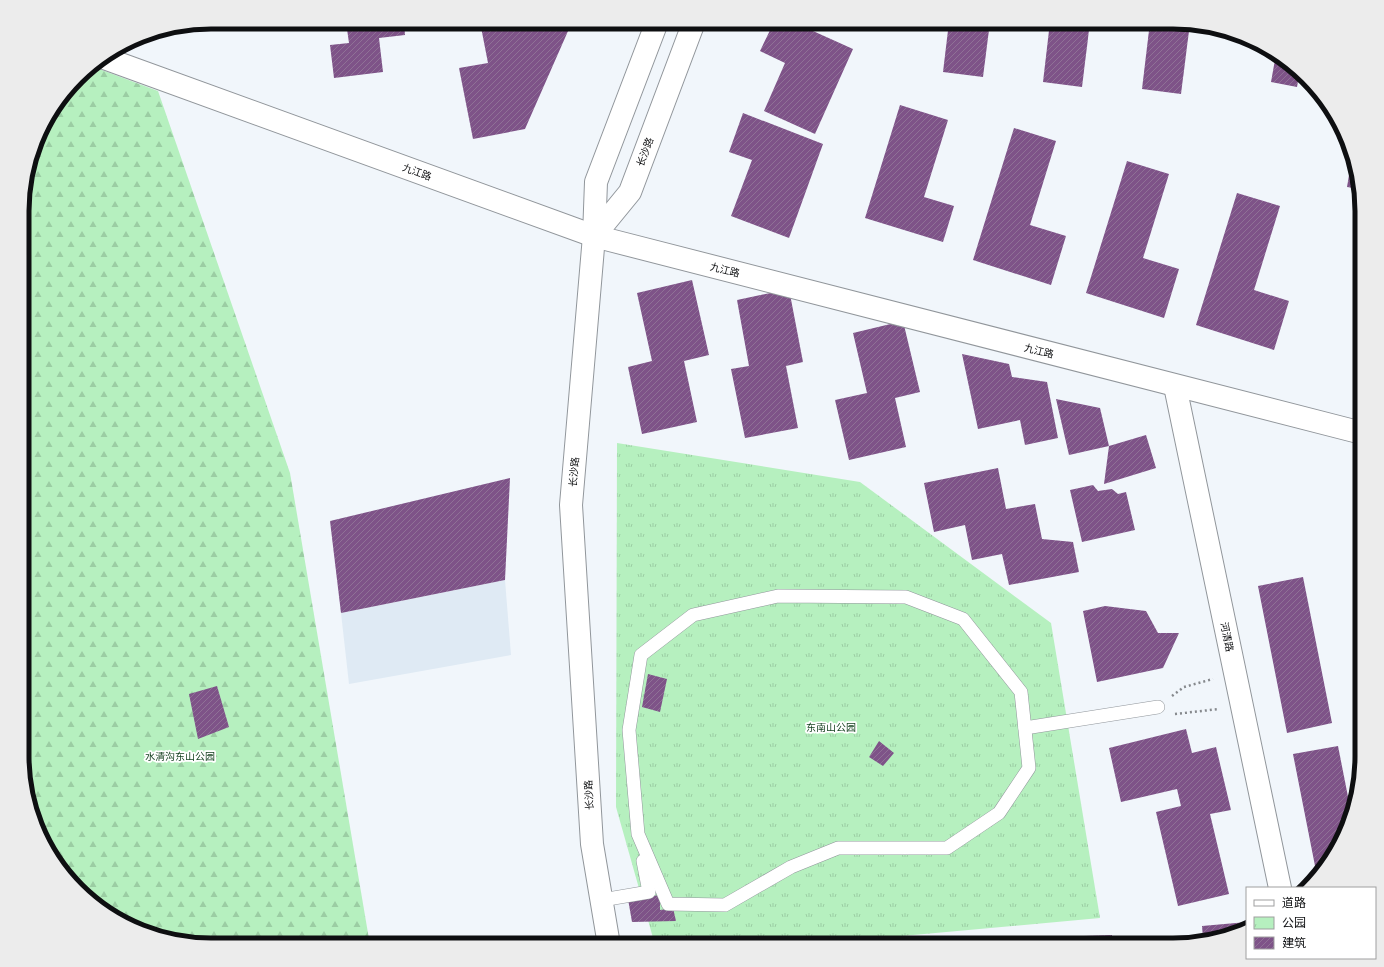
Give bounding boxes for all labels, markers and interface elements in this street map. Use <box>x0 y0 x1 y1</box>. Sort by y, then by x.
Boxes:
street label: 长沙路 <box>634 136 656 168</box>
street label: 九江路 <box>401 161 433 183</box>
street label: 九江路 <box>709 260 741 280</box>
street label: 九江路 <box>1023 341 1055 361</box>
street label: 长沙路 <box>566 456 582 488</box>
street label: 河清路 <box>1218 621 1236 653</box>
park label: 东南山公园 <box>806 721 856 734</box>
park label: 水清沟东山公园 <box>145 750 215 763</box>
street label: 长沙路 <box>582 780 596 810</box>
legend <box>1246 887 1376 959</box>
text: 道路 <box>1282 895 1306 911</box>
text: 公园 <box>1282 915 1306 931</box>
text: 建筑 <box>1282 935 1306 951</box>

